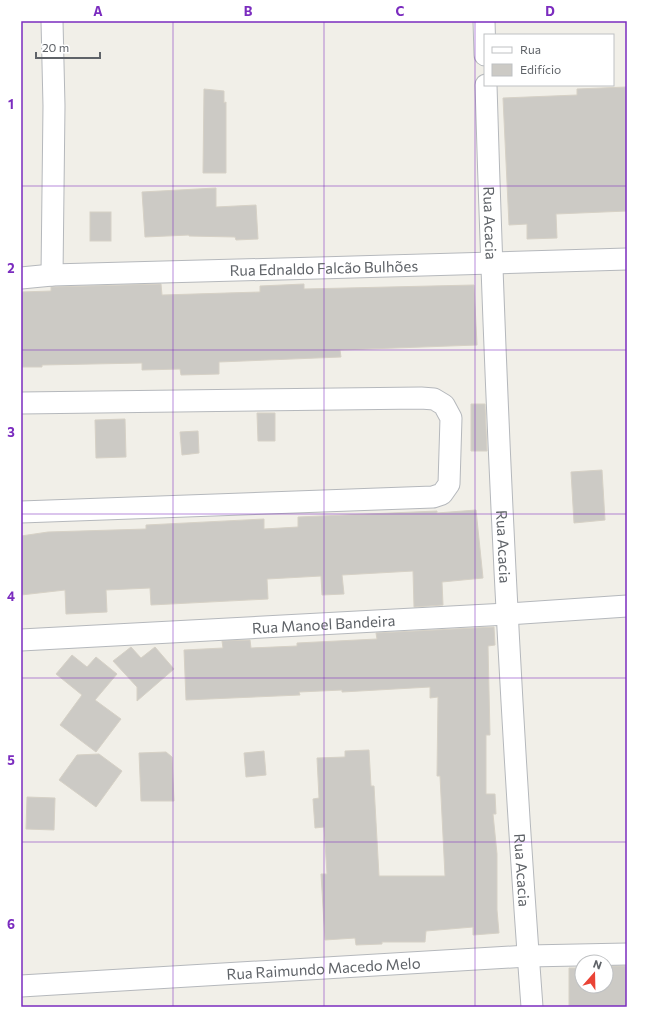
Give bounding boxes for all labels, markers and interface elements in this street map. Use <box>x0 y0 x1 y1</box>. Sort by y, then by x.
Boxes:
text: A <box>93 3 103 19</box>
text: B <box>244 3 253 19</box>
text: C <box>396 3 405 19</box>
text: D <box>545 3 555 19</box>
scale bar <box>36 34 100 60</box>
legend <box>484 34 614 86</box>
text: 20 m <box>42 40 69 54</box>
text: Rua <box>520 42 541 56</box>
text: Edifício <box>520 62 561 76</box>
text: 1 <box>8 96 14 112</box>
street label: Rua Acacia <box>480 186 501 260</box>
street label: Rua Ednaldo Falcão Bulhões <box>229 256 418 279</box>
text: 2 <box>7 260 15 276</box>
text: 3 <box>7 424 15 440</box>
street label: Rua Acacia <box>493 510 515 584</box>
text: 4 <box>7 588 15 604</box>
street label: Rua Manoel Bandeira <box>251 611 396 637</box>
text: 5 <box>7 752 15 768</box>
street label: Rua Acacia <box>511 833 534 907</box>
text: 6 <box>7 916 15 932</box>
street label: Rua Raimundo Macedo Melo <box>226 953 421 983</box>
north arrow <box>574 954 614 994</box>
text: N <box>591 957 604 972</box>

